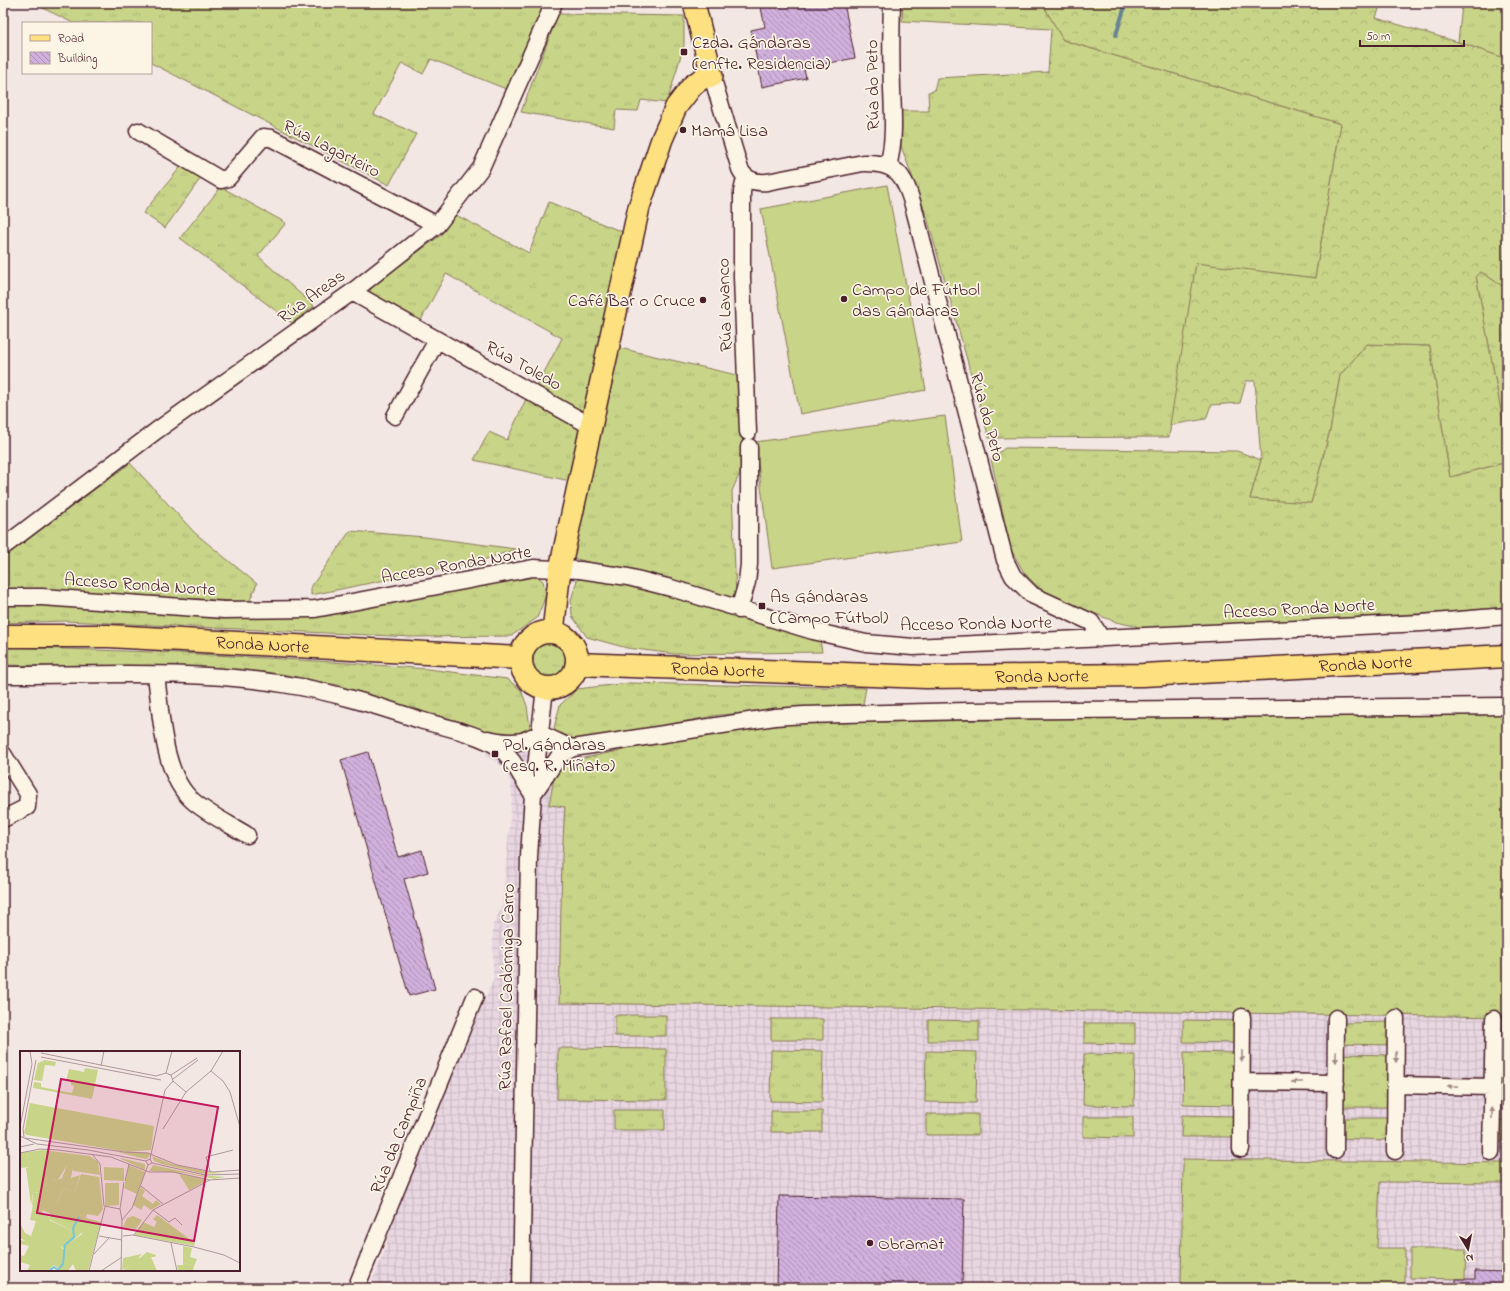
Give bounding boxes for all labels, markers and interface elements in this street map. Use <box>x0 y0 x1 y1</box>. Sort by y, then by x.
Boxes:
legend <box>22 22 152 74</box>
scale bar <box>1360 22 1464 48</box>
text: 50 m <box>1366 28 1390 46</box>
text: Road <box>58 30 84 48</box>
place label: Czda. Gándaras (enfte. Residencia) <box>692 31 830 78</box>
street label: Rúa do Peto <box>860 39 888 131</box>
marker: Czda. Gándaras (enfte. Residencia) <box>679 47 689 57</box>
text: Building <box>57 50 97 69</box>
street label: Rúa Lagarteiro <box>277 114 384 186</box>
place label: Mamá Lisa <box>691 119 768 145</box>
marker: Mamá Lisa <box>678 125 688 135</box>
street label: Rúa Lavanco <box>711 258 741 352</box>
street label: Rúa Areas <box>273 264 351 331</box>
place label: Campo de Fútbol das Gándaras <box>852 278 980 325</box>
place label: Café Bar o Cruce <box>568 289 696 315</box>
marker: Campo de Fútbol das Gándaras <box>839 294 849 304</box>
marker: Café Bar o Cruce <box>698 295 708 305</box>
street label: Rúa Toledo <box>480 335 566 398</box>
street label: Rúa do Peto <box>962 370 1010 465</box>
street label: Acceso Ronda Norte <box>379 540 534 592</box>
street label: Acceso Ronda Norte <box>63 568 217 604</box>
place label: As Gándaras (Campo Fútbol) <box>770 585 888 632</box>
street label: Acceso Ronda Norte <box>1223 593 1377 627</box>
marker: As Gándaras (Campo Fútbol) <box>757 601 767 611</box>
street label: Acceso Ronda Norte <box>900 611 1053 639</box>
street label: Ronda Norte <box>215 631 311 662</box>
street label: Ronda Norte <box>1318 650 1414 681</box>
street label: Ronda Norte <box>670 657 766 686</box>
street label: Ronda Norte <box>995 664 1090 691</box>
place label: Pol. Gándaras (esq. R. Miñato) <box>503 733 615 780</box>
marker: Pol. Gándaras (esq. R. Miñato) <box>490 749 500 759</box>
street label: Rúa Rafael Cadórniga Carro <box>493 883 524 1091</box>
one-way arrow <box>1239 1050 1245 1063</box>
inset map <box>20 1051 240 1271</box>
one-way arrow <box>1333 1051 1340 1063</box>
one-way arrow <box>1392 1051 1399 1063</box>
street label: Rúa da Campiña <box>365 1073 435 1198</box>
one-way arrow <box>1290 1079 1303 1085</box>
one-way arrow <box>1446 1083 1459 1089</box>
one-way arrow <box>1489 1106 1495 1119</box>
north arrow <box>1448 1229 1488 1269</box>
place label: Obramat <box>878 1232 944 1258</box>
marker: Obramat <box>865 1238 875 1248</box>
text: N <box>1465 1249 1475 1266</box>

